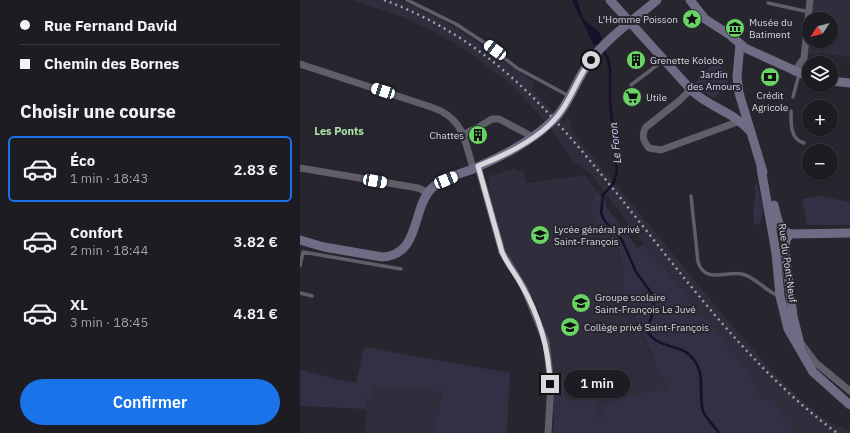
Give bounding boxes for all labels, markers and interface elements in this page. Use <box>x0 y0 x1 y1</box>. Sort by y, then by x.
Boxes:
place icon: L'Homme Poisson <box>681 8 703 30</box>
north arrow <box>802 12 838 48</box>
map controls <box>802 12 838 180</box>
place label: L'Homme Poisson <box>598 13 678 26</box>
text: Rue Fernand David <box>44 16 177 35</box>
place label: Musée du Batiment <box>749 16 793 41</box>
museum icon: Musée du Batiment <box>724 17 746 39</box>
car <box>482 38 508 62</box>
building icon: Grenette Kolobo <box>625 49 647 71</box>
route start <box>582 51 600 69</box>
text: Chemin des Bornes <box>44 54 179 73</box>
place label: Grenette Kolobo <box>650 54 724 67</box>
button: layers <box>802 56 838 92</box>
bank icon: Crédit Agricole <box>759 66 781 88</box>
park label: Jardin des Amours <box>687 68 741 93</box>
car <box>370 82 396 100</box>
supermarket icon: Utile <box>621 86 643 108</box>
place label: Crédit Agricole <box>752 89 789 114</box>
place label: Utile <box>646 91 668 104</box>
text: Choisir une course <box>20 100 176 123</box>
button: + <box>802 100 838 136</box>
water label: Le Foron <box>606 122 624 164</box>
district label: Les Ponts <box>314 124 364 138</box>
building icon: Chattes <box>467 124 489 146</box>
place label: Chattes <box>430 129 464 142</box>
button: − <box>802 144 838 180</box>
icon: car <box>22 151 58 187</box>
text: Éco <box>70 151 95 170</box>
text: 2.83 € <box>234 160 278 179</box>
text: 1 min · 18:43 <box>70 170 148 187</box>
car <box>433 170 459 190</box>
car <box>362 173 388 189</box>
icon: car <box>22 223 58 259</box>
text: Confort <box>70 223 123 242</box>
place label: Lycée général privé Saint-François <box>554 223 641 248</box>
street label: Rue du Pont-Neuf <box>776 223 800 304</box>
school or university icon: Lycée général privé Saint-François <box>529 224 551 246</box>
text: 3.82 € <box>234 232 278 251</box>
text: 2 min · 18:44 <box>70 242 148 259</box>
place label: Groupe scolaire Saint-François Le Juvé <box>595 291 696 316</box>
school or university icon: Groupe scolaire Saint-François Le Juvé <box>570 292 592 314</box>
icon: car <box>22 295 58 331</box>
text: XL <box>70 295 88 314</box>
text: 4.81 € <box>234 304 278 323</box>
text: 3 min · 18:45 <box>70 314 148 331</box>
school or university icon: Collège privé Saint-François <box>559 316 581 338</box>
place label: Collège privé Saint-François <box>584 321 709 334</box>
callout: 1 min <box>564 370 630 398</box>
route end <box>541 375 559 393</box>
text: 1 min <box>580 375 614 392</box>
button: Confirmer <box>20 379 280 425</box>

